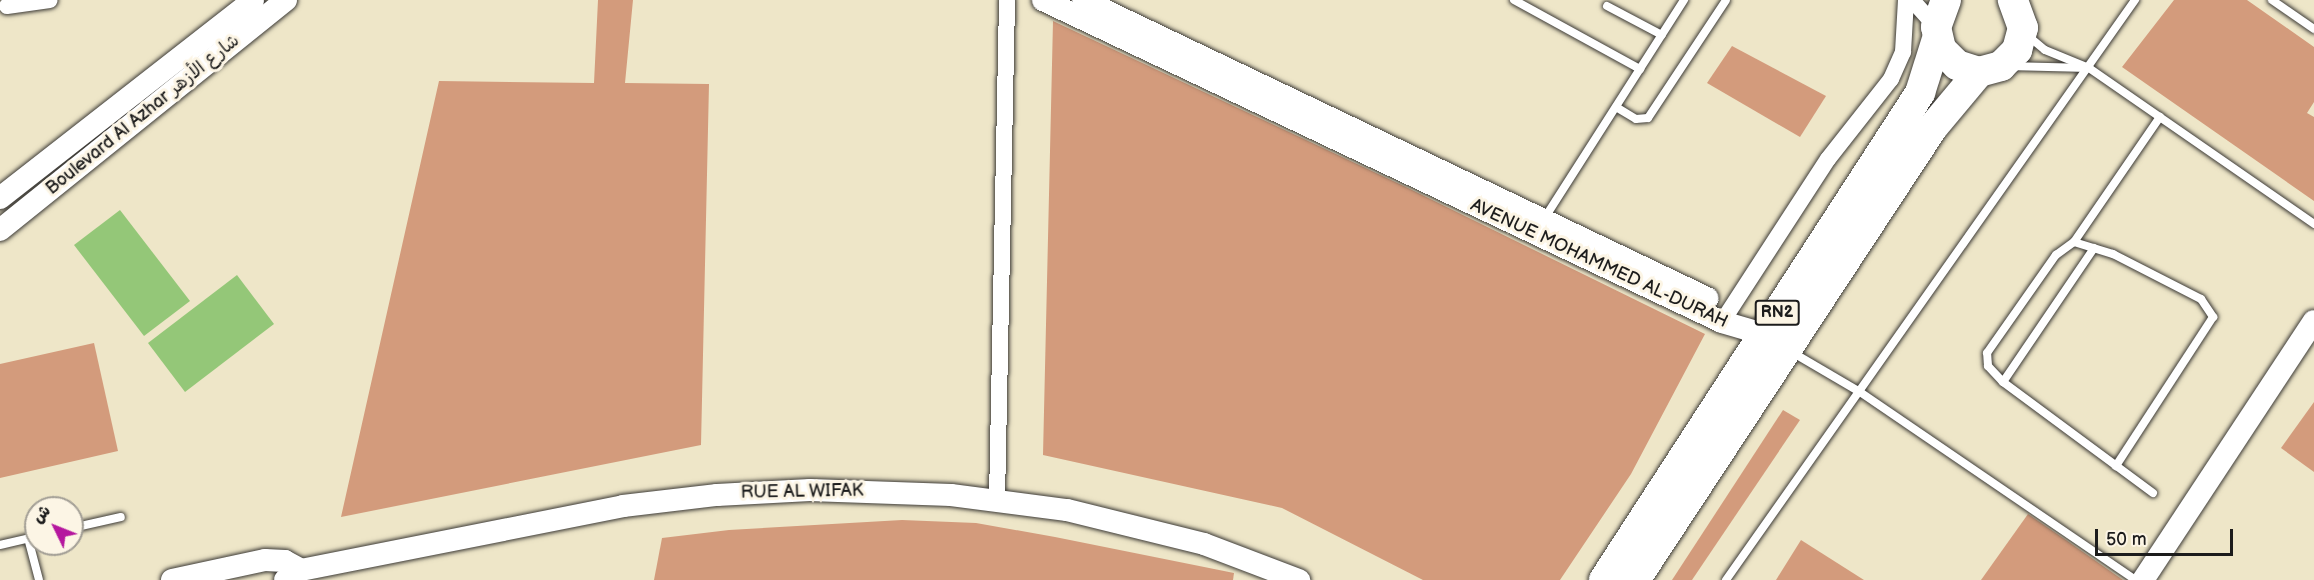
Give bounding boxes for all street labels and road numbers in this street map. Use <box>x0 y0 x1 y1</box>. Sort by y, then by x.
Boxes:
street label: Boulevard Al Azhar شارع الأزهر <box>42 30 244 200</box>
street label: AVENUE MOHAMMED AL-DURAH <box>1467 195 1731 333</box>
road number: RN2 <box>1754 300 1800 326</box>
street label: RUE AL WIFAK <box>740 480 864 504</box>

